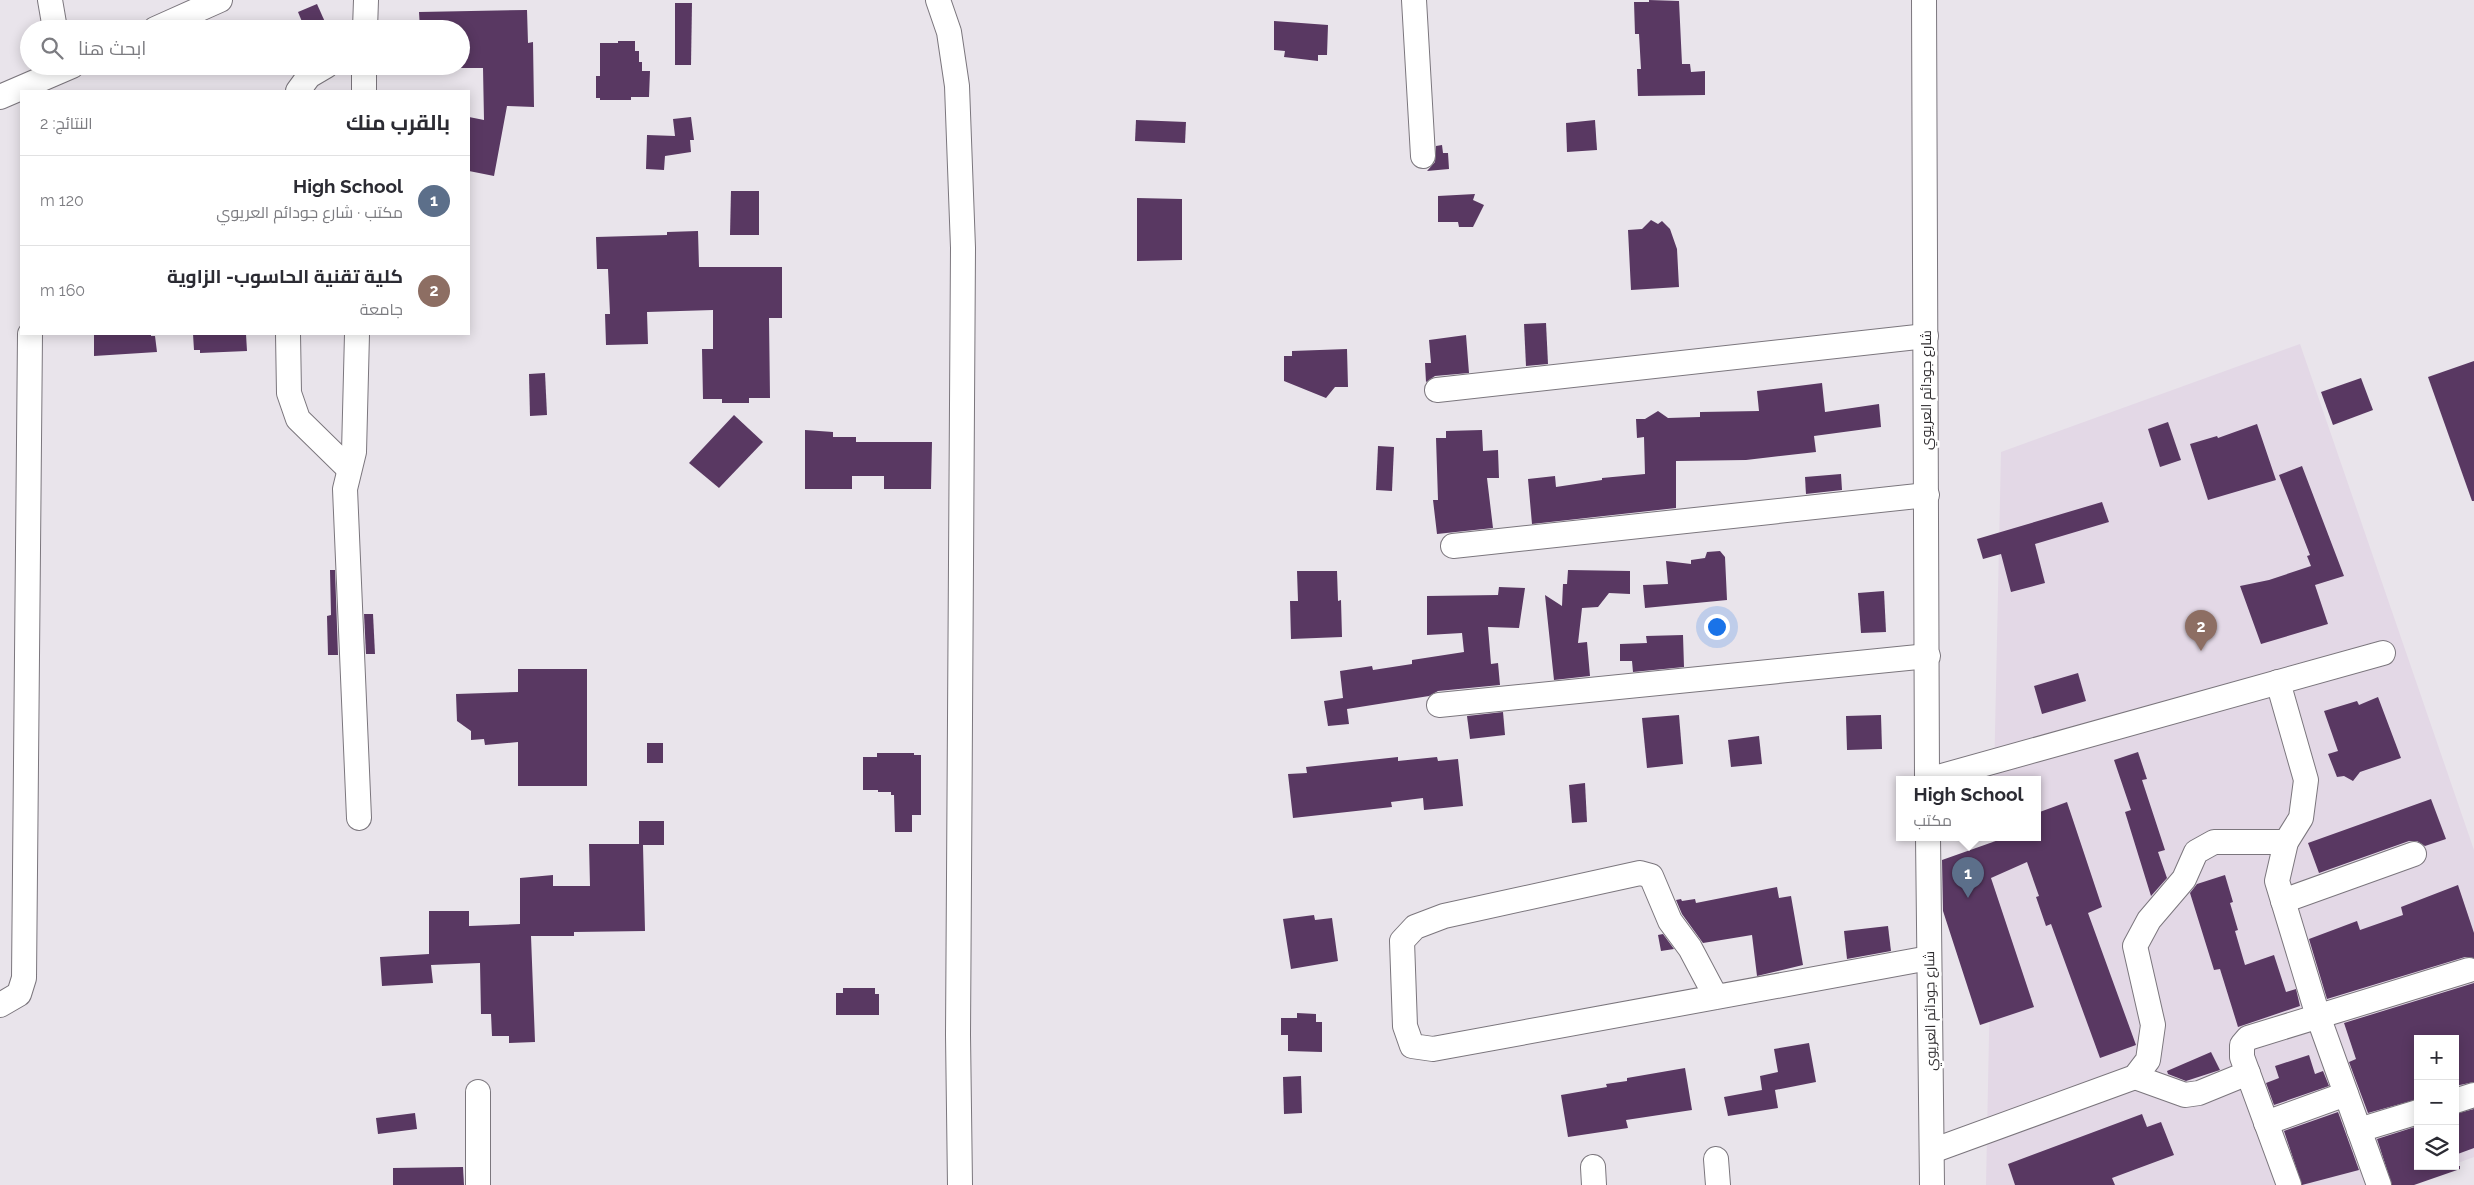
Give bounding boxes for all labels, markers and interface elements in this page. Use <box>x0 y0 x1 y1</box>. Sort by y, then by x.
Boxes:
search box <box>20 20 470 75</box>
icon: search <box>38 34 66 62</box>
text: ابحث هنا <box>78 37 146 59</box>
text: بالقرب منك <box>346 110 450 135</box>
text: النتائج: 2 <box>40 114 93 133</box>
text: High School <box>293 175 403 197</box>
text: 120 m <box>40 191 84 210</box>
text: 1 <box>430 191 438 210</box>
text: مكتب · شارع جودائم العريوي <box>216 203 403 222</box>
text: كلية تقنية الحاسوب- الزاوية <box>167 265 403 287</box>
text: 160 m <box>40 281 85 300</box>
text: 2 <box>429 281 439 300</box>
text: جامعة <box>360 300 403 319</box>
street label: شارع جودائم العريوي <box>1918 330 1938 450</box>
pin: 2 <box>2185 610 2217 651</box>
your location <box>1704 614 1730 640</box>
popup <box>1896 776 2041 841</box>
text: High School <box>1914 783 2023 805</box>
text: مكتب <box>1914 811 1952 830</box>
pin: 1 <box>1952 857 1984 898</box>
street label: شارع جودائم العريوي <box>1921 951 1943 1071</box>
map controls <box>2414 1035 2459 1170</box>
button: + <box>2414 1035 2459 1080</box>
button: − <box>2414 1080 2459 1125</box>
button: layers <box>2414 1125 2459 1170</box>

